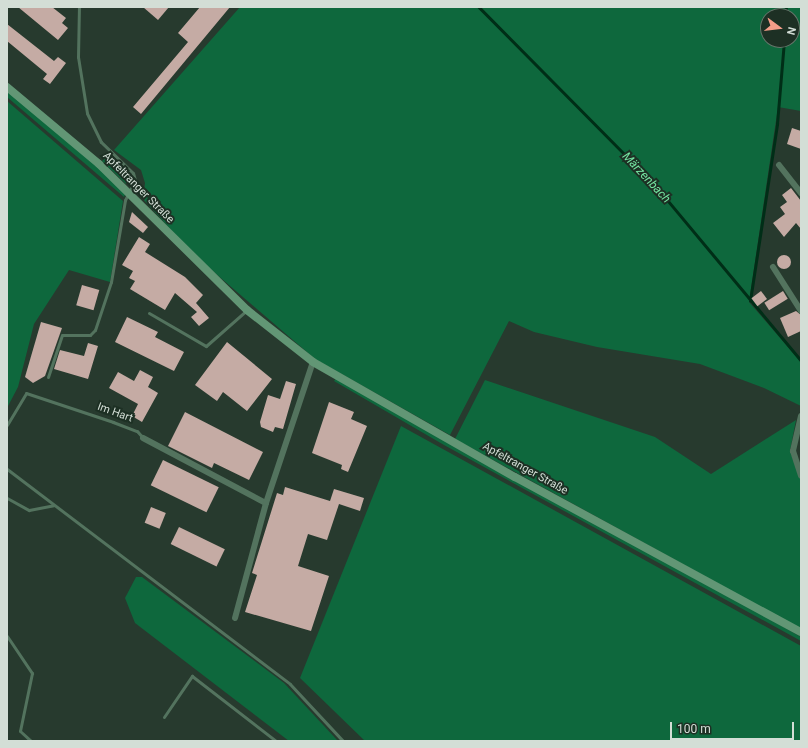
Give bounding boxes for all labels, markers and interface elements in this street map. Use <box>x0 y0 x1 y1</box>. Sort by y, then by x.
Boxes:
north arrow <box>760 8 800 48</box>
text: N <box>784 26 798 36</box>
street label: Apfeltranger Straße <box>100 150 176 226</box>
water label: Märzenbach <box>619 150 673 206</box>
street label: Im Hart <box>95 401 135 425</box>
street label: Apfeltranger Straße <box>480 440 570 498</box>
scale bar <box>672 714 796 740</box>
text: 100 m <box>677 722 711 736</box>

